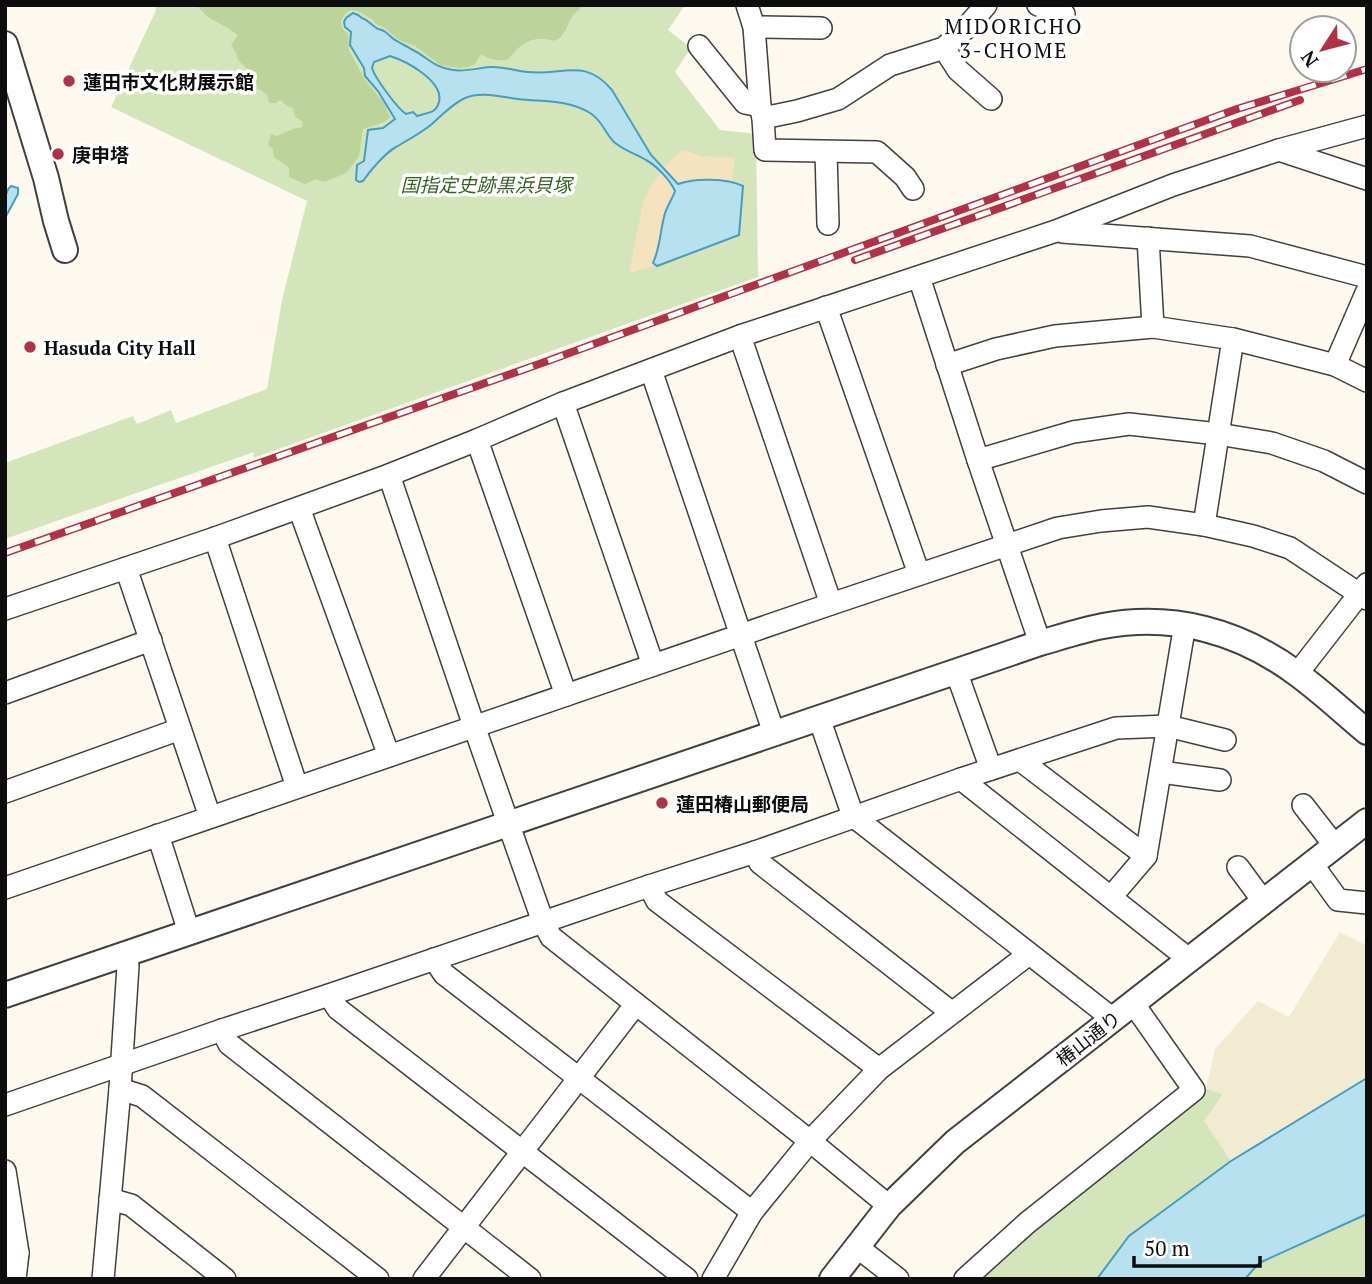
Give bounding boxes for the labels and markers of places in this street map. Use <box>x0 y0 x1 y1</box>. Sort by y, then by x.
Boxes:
place label: 蓮田市文化財展示館 <box>83 69 254 94</box>
marker: 蓮田市文化財展示館 <box>61 73 77 89</box>
place label: 庚申塔 <box>72 142 129 167</box>
marker: 庚申塔 <box>50 146 66 162</box>
place label: Hasuda City Hall <box>44 335 196 360</box>
marker: Hasuda City Hall <box>22 339 38 355</box>
place label: 蓮田椿山郵便局 <box>676 791 809 816</box>
marker: 蓮田椿山郵便局 <box>654 795 670 811</box>

